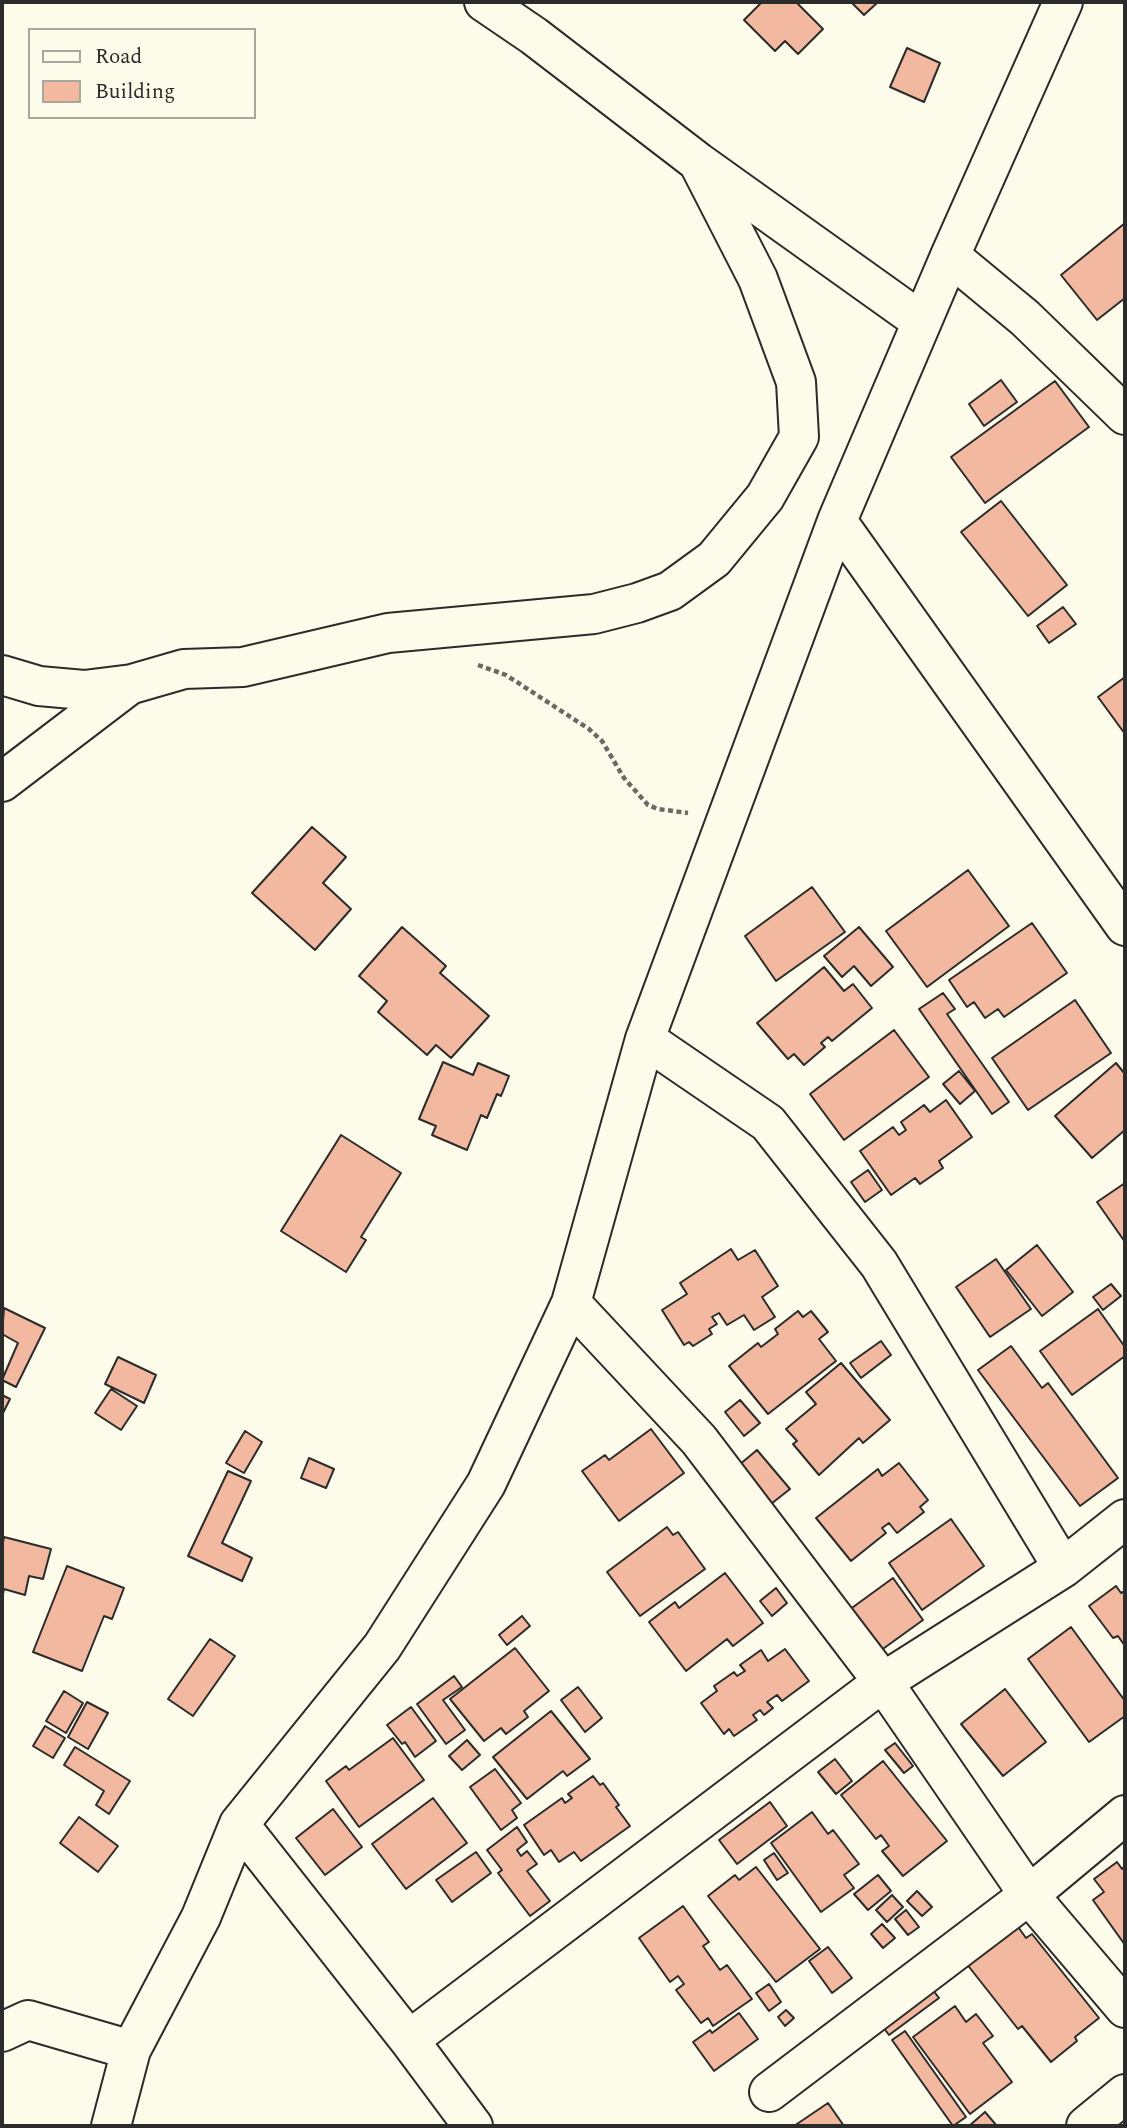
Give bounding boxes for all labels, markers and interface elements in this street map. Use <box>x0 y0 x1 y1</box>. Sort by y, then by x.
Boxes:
legend <box>28 28 256 119</box>
text: Road <box>95 41 142 73</box>
text: Building <box>95 76 175 108</box>

